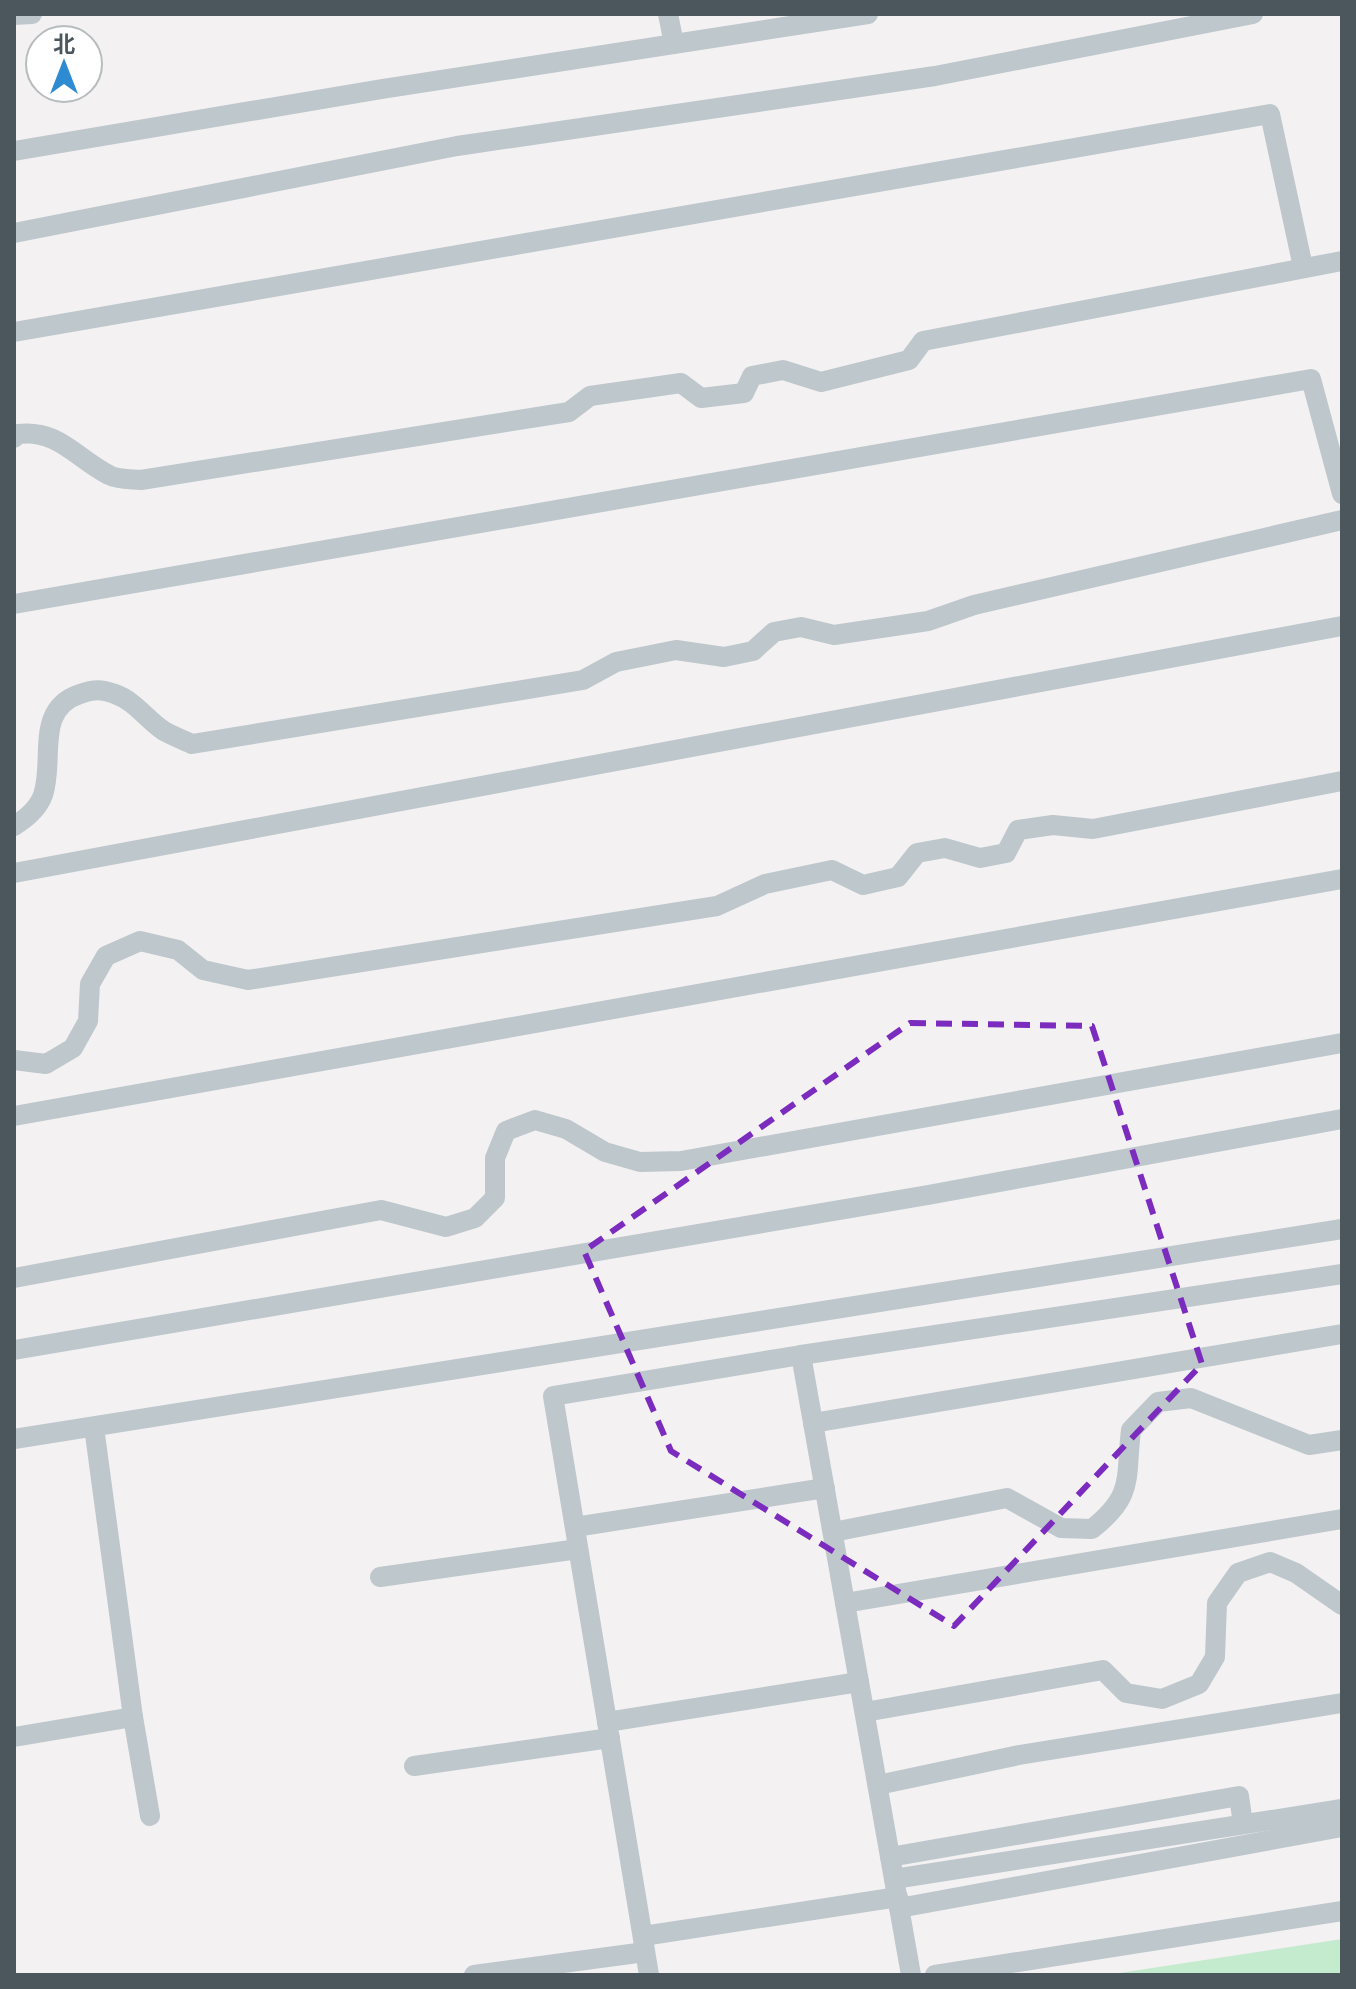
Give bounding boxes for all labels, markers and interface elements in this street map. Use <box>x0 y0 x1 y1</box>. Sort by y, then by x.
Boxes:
north arrow <box>24 24 104 104</box>
text: 北 <box>53 30 75 58</box>

